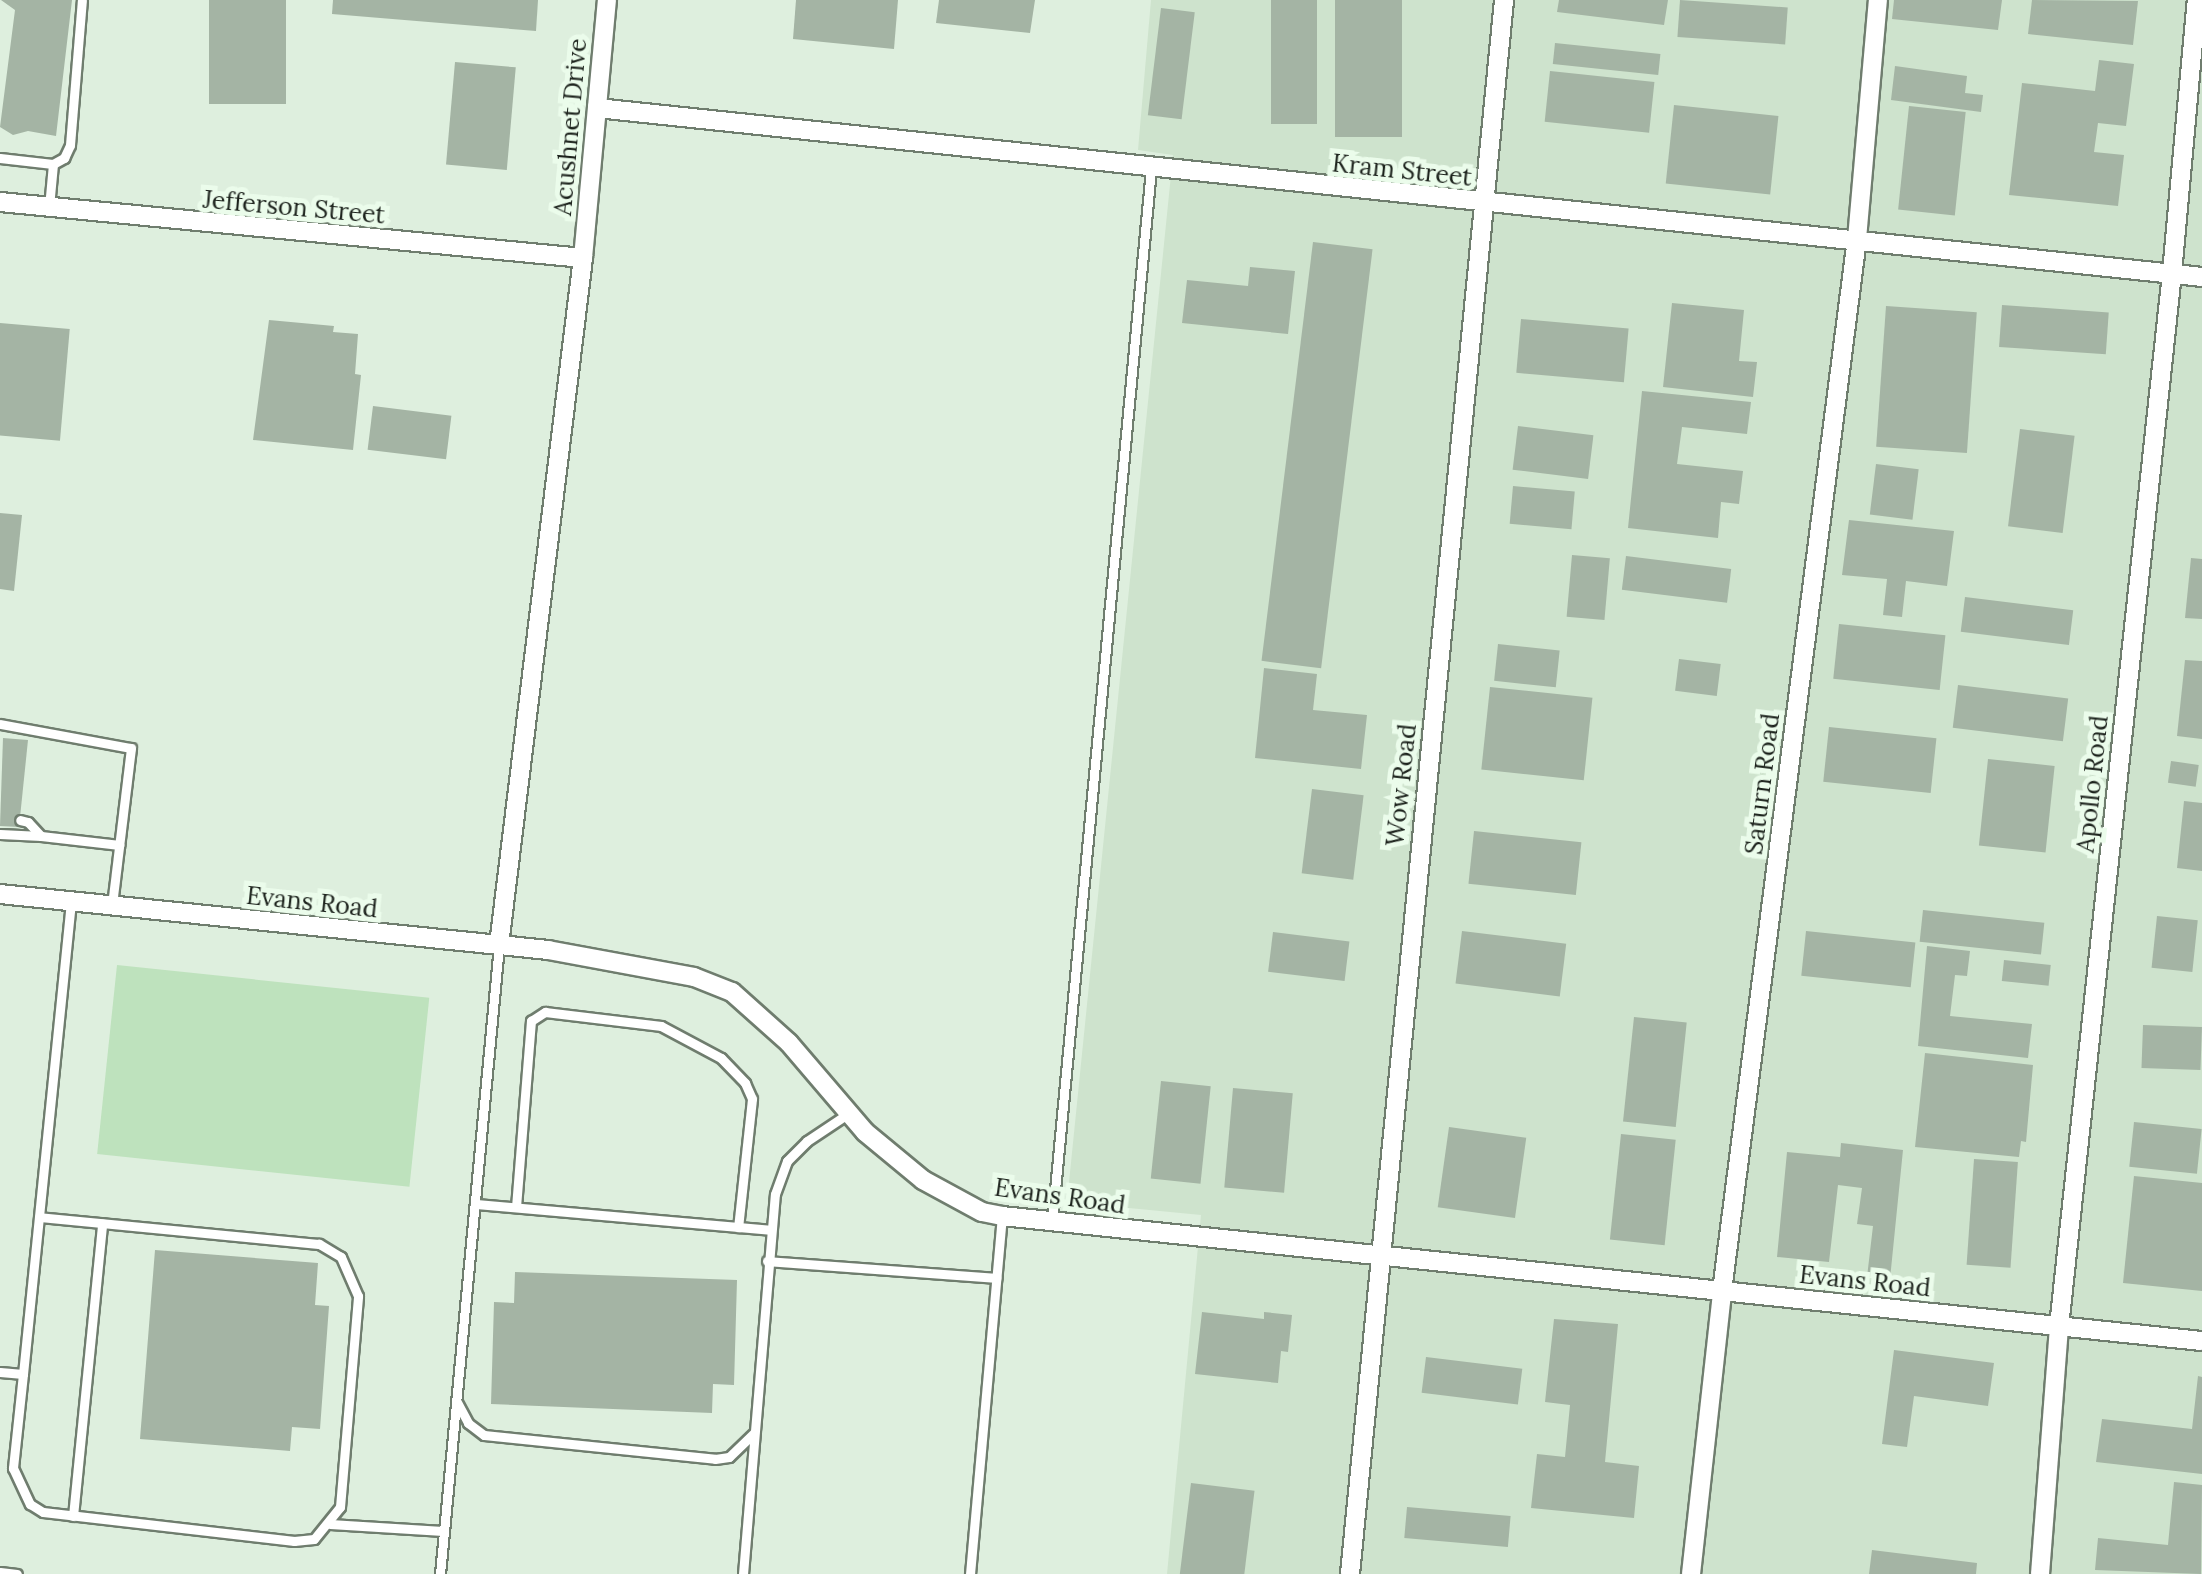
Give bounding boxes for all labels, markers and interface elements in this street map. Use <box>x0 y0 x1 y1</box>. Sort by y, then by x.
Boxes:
street label: Acushnet Drive <box>547 37 593 217</box>
street label: Kram Street <box>1331 148 1473 192</box>
street label: Jefferson Street <box>202 184 386 230</box>
street label: Saturn Road <box>1738 712 1786 856</box>
street label: Apollo Road <box>2070 714 2114 854</box>
street label: Wow Road <box>1380 722 1422 848</box>
street label: Evans Road <box>245 880 379 924</box>
street label: Evans Road <box>993 1172 1127 1220</box>
street label: Evans Road <box>1798 1259 1932 1303</box>

